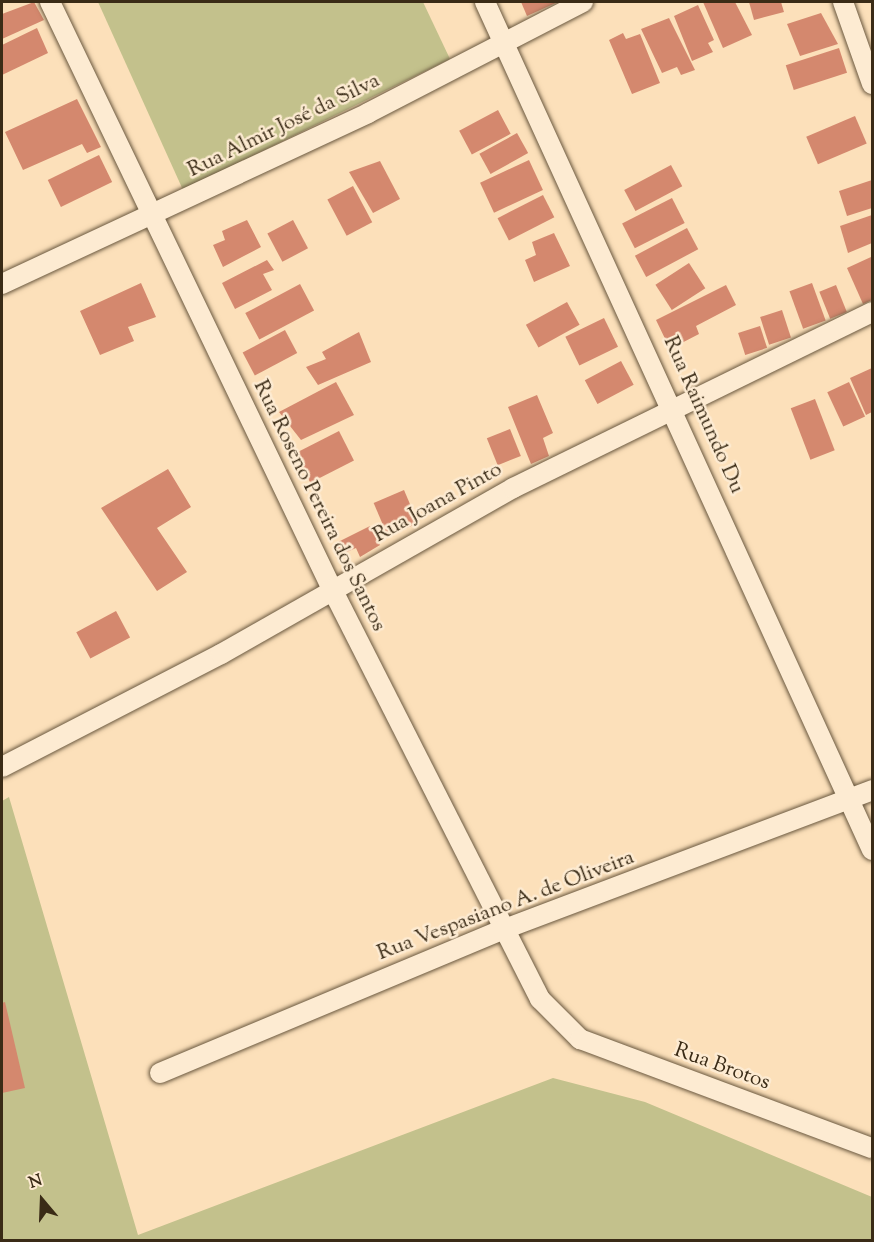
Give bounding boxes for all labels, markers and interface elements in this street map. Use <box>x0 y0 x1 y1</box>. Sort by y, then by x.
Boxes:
street label: Rua Almir José da Silva <box>184 69 384 183</box>
street label: Rua Raimundo Du <box>657 333 749 497</box>
street label: Rua Roseno Pereira dos Santos <box>247 376 391 636</box>
street label: Rua Joana Pinto <box>369 457 507 549</box>
street label: Rua Vespasiano A. de Oliveira <box>374 845 638 967</box>
street label: Rua Brotos <box>671 1038 773 1096</box>
north arrow <box>12 1170 72 1230</box>
text: N <box>26 1170 46 1195</box>

